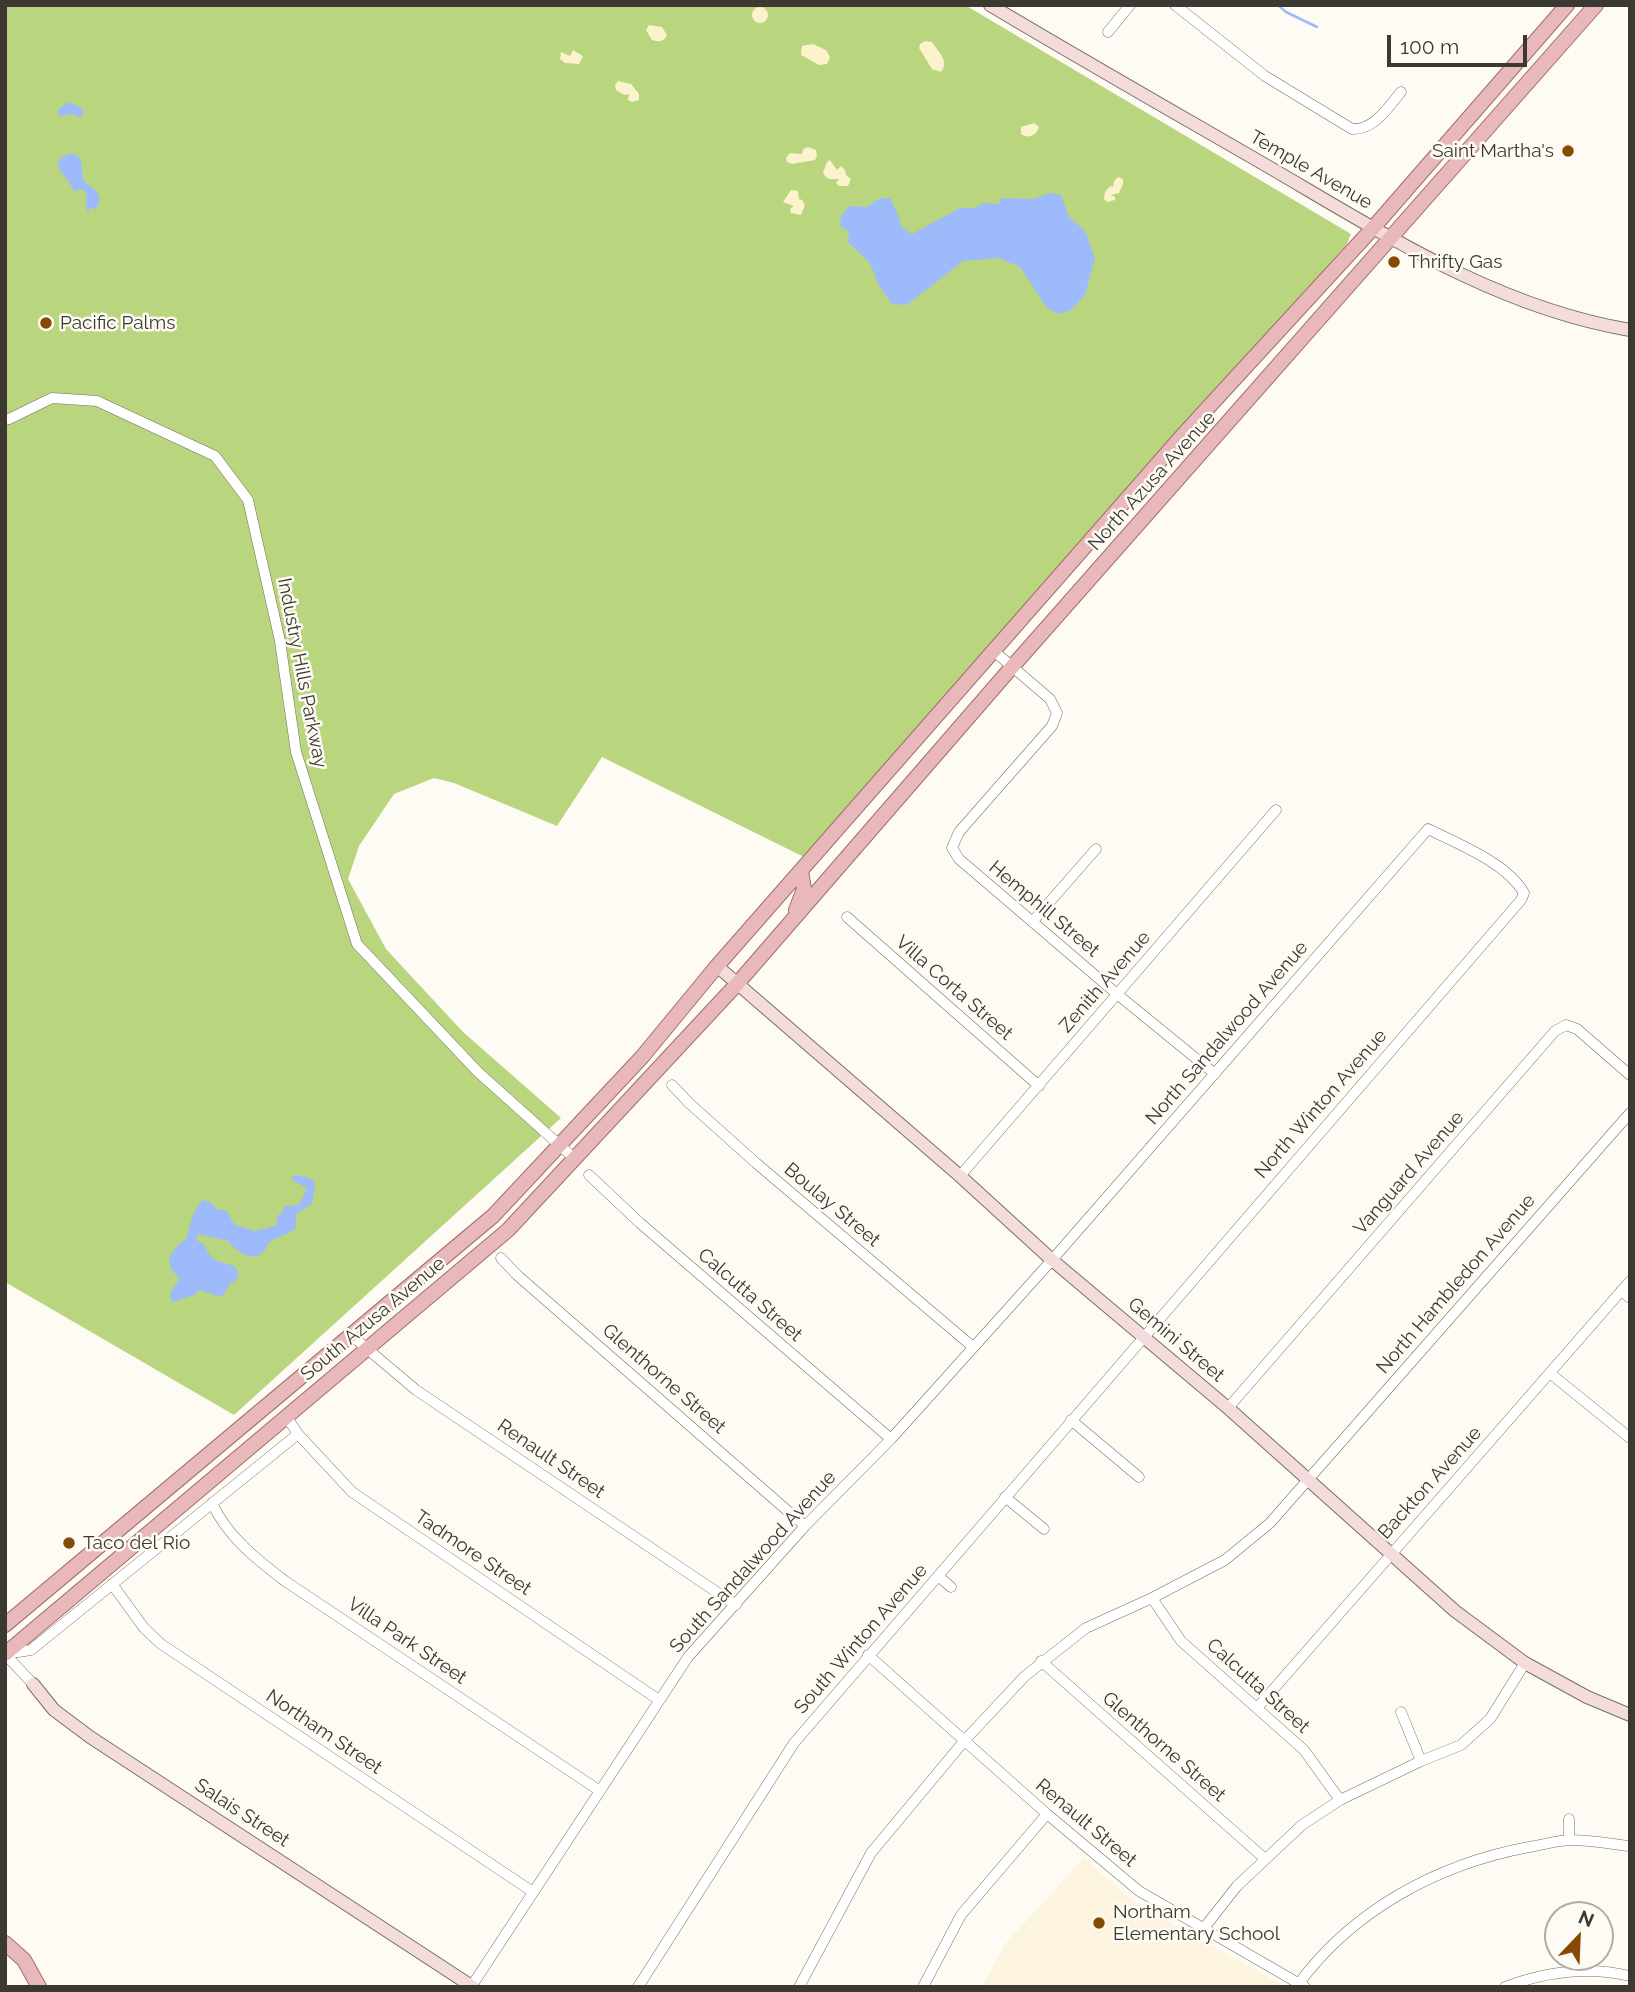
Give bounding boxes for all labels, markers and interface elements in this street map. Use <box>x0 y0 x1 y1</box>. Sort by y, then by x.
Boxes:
scale bar <box>1390 21 1530 65</box>
text: 100 m <box>1400 34 1459 59</box>
street label: Temple Avenue <box>1246 126 1376 214</box>
place label: Saint Martha's <box>1432 140 1554 162</box>
marker: Saint Martha's <box>1560 143 1576 159</box>
place label: Thrifty Gas <box>1408 251 1502 273</box>
marker: Thrifty Gas <box>1386 254 1402 270</box>
place label: Pacific Palms <box>60 312 175 334</box>
marker: Pacific Palms <box>38 315 54 331</box>
street label: North Azusa Avenue <box>1084 407 1220 555</box>
street label: Industry Hills Parkway <box>272 576 332 770</box>
street label: Hemphill Street <box>984 856 1104 962</box>
street label: Zenith Avenue <box>1055 927 1155 1037</box>
street label: Villa Corta Street <box>891 931 1017 1045</box>
street label: North Sandalwood Avenue <box>1141 937 1313 1129</box>
street label: North Winton Avenue <box>1250 1025 1392 1183</box>
street label: Vanguard Avenue <box>1349 1106 1469 1240</box>
street label: Boulay Street <box>779 1158 885 1252</box>
street label: North Hambledon Avenue <box>1372 1190 1540 1378</box>
street label: Calcutta Street <box>693 1243 807 1347</box>
street label: South Azusa Avenue <box>296 1252 450 1386</box>
street label: Gemini Street <box>1123 1293 1229 1387</box>
street label: Glenthorne Street <box>598 1319 730 1439</box>
street label: Renault Street <box>493 1415 609 1503</box>
street label: Backton Avenue <box>1373 1422 1487 1544</box>
street label: South Sandalwood Avenue <box>665 1466 841 1658</box>
street label: Tadmore Street <box>410 1506 536 1600</box>
place label: Taco del Rio <box>83 1532 190 1554</box>
marker: Taco del Rio <box>61 1535 77 1551</box>
street label: South Winton Avenue <box>790 1559 932 1719</box>
street label: Villa Park Street <box>343 1593 471 1689</box>
street label: Calcutta Street <box>1202 1634 1314 1738</box>
street label: Northam Street <box>262 1685 386 1779</box>
street label: Glenthorne Street <box>1098 1687 1230 1807</box>
street label: Salais Street <box>190 1774 294 1852</box>
street label: Renault Street <box>1031 1774 1141 1872</box>
place label: Northam Elementary School <box>1113 1901 1280 1945</box>
north arrow <box>1544 1901 1614 1971</box>
text: N <box>1575 1906 1597 1931</box>
marker: Northam Elementary School <box>1091 1915 1107 1931</box>

